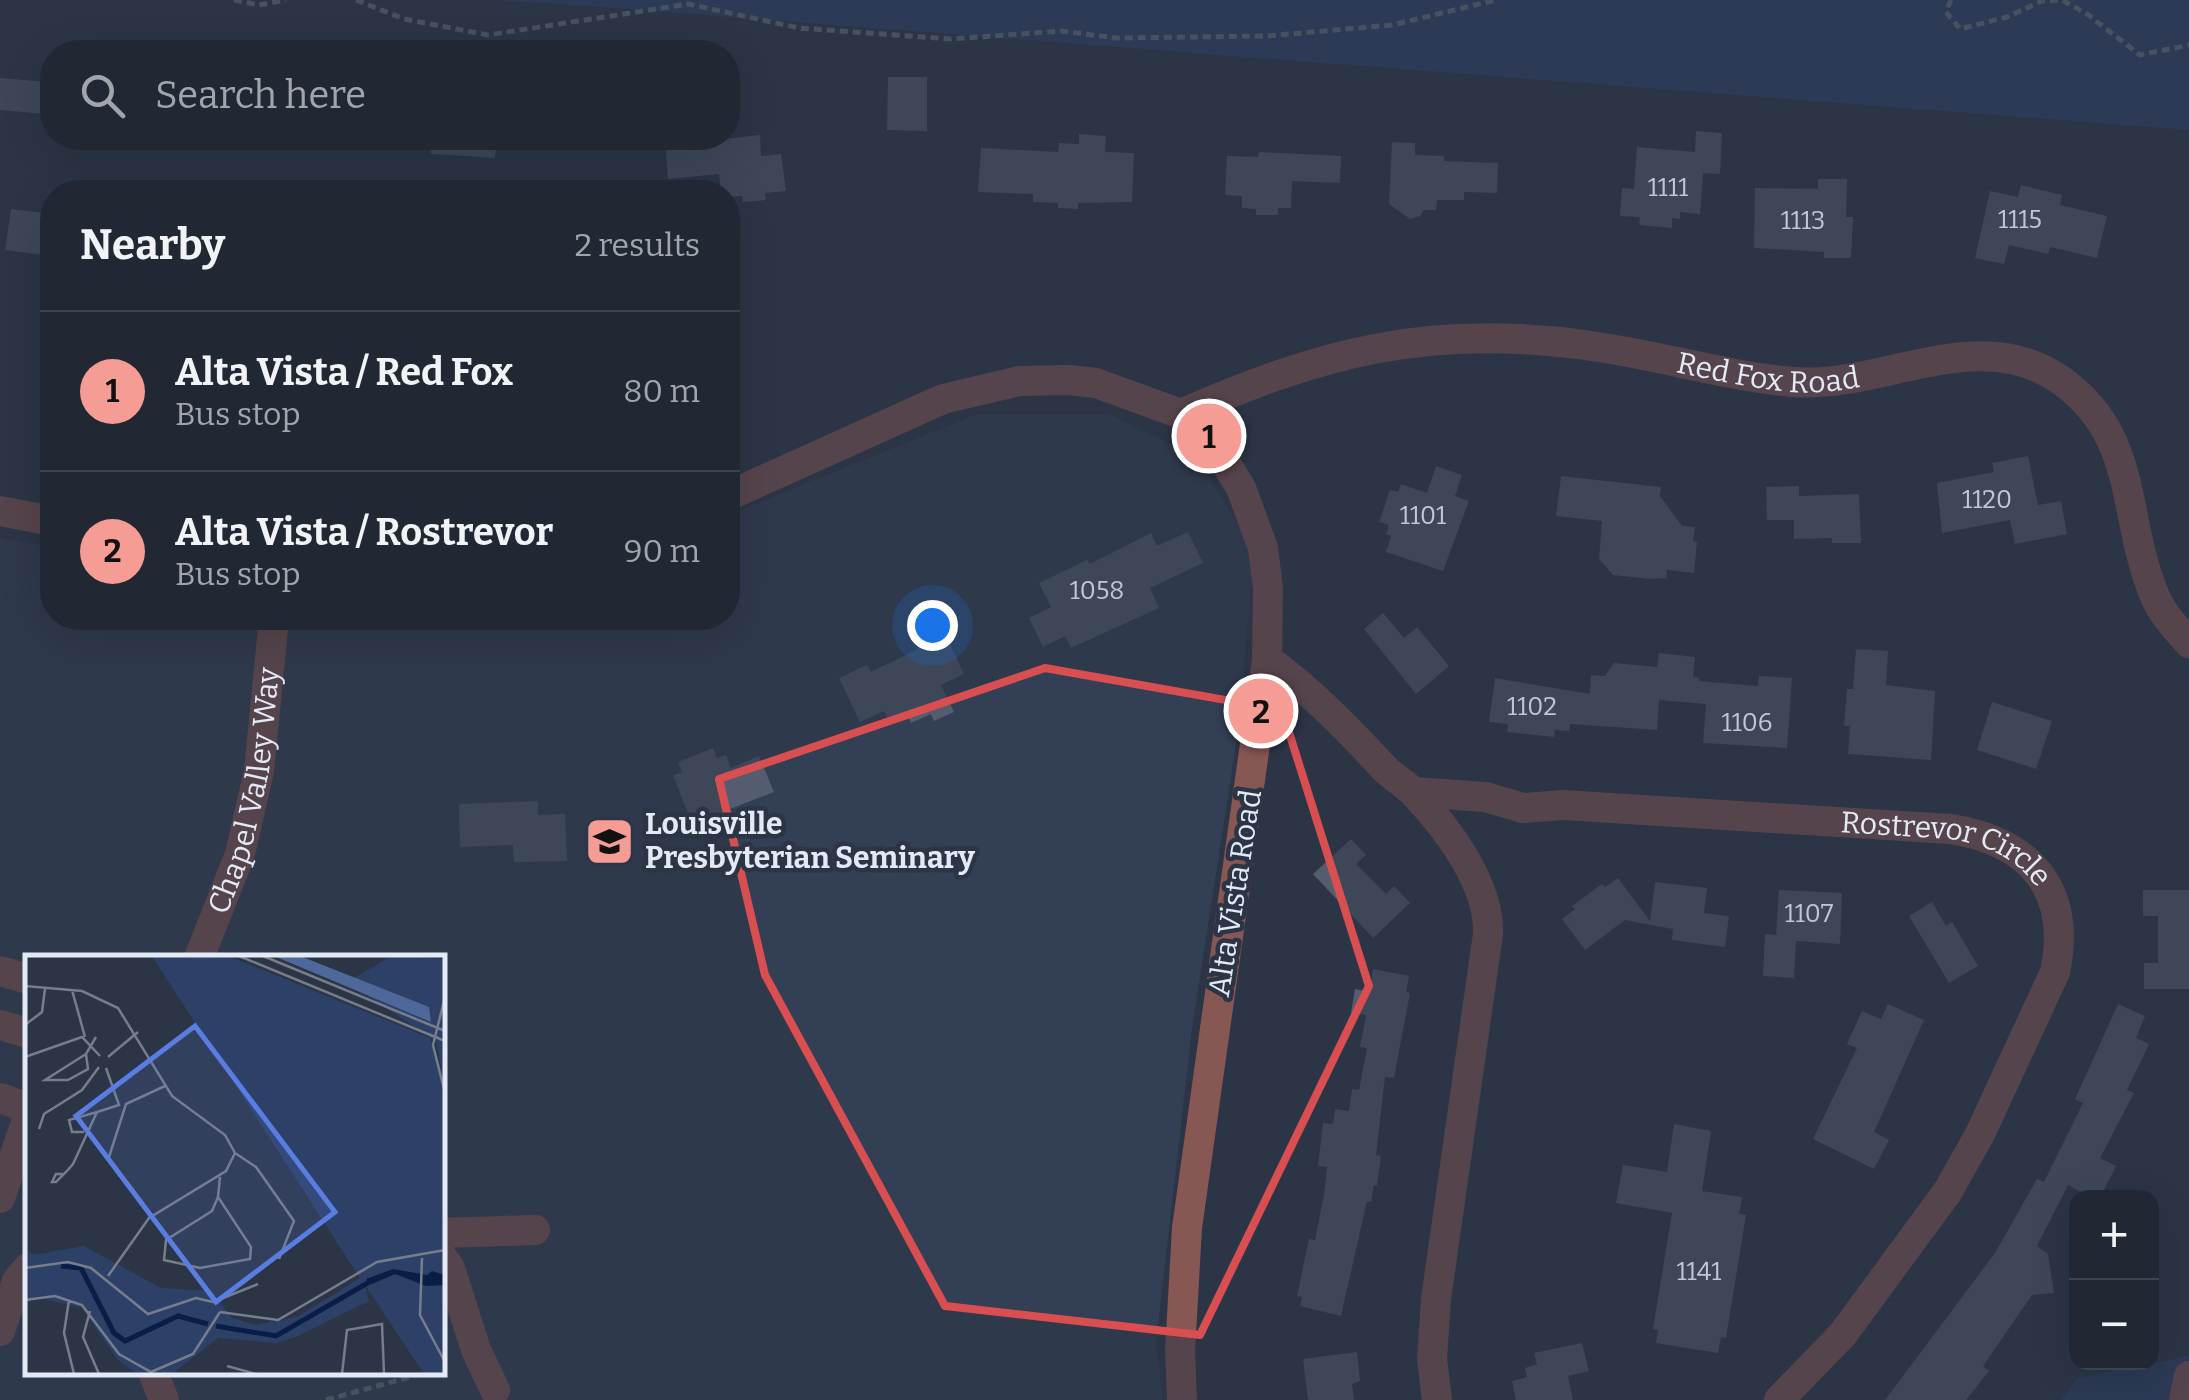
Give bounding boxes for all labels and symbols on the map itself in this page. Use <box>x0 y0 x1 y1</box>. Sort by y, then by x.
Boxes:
house number: 1111 <box>1648 173 1688 203</box>
house number: 1115 <box>1998 205 2042 235</box>
house number: 1113 <box>1781 206 1825 236</box>
street label: Red Fox Road <box>1673 345 1862 401</box>
pin: 1 <box>1176 398 1242 474</box>
house number: 1120 <box>1962 485 2012 515</box>
house number: 1101 <box>1400 501 1446 531</box>
house number: 1058 <box>1070 576 1124 606</box>
your location <box>907 600 958 651</box>
street label: Chapel Valley Way <box>200 666 287 919</box>
pin: 2 <box>1228 674 1294 748</box>
house number: 1102 <box>1507 692 1557 722</box>
house number: 1106 <box>1721 708 1773 738</box>
street label: Alta Vista Road <box>1201 787 1269 999</box>
street label: Rostrevor Circle <box>1840 804 2059 893</box>
place label: Louisville Presbyterian Seminary <box>645 806 975 876</box>
school or university icon: Louisville Presbyterian Seminary <box>584 815 636 867</box>
house number: 1107 <box>1785 899 1834 929</box>
inset map <box>25 955 445 1375</box>
house number: 1141 <box>1676 1257 1722 1287</box>

